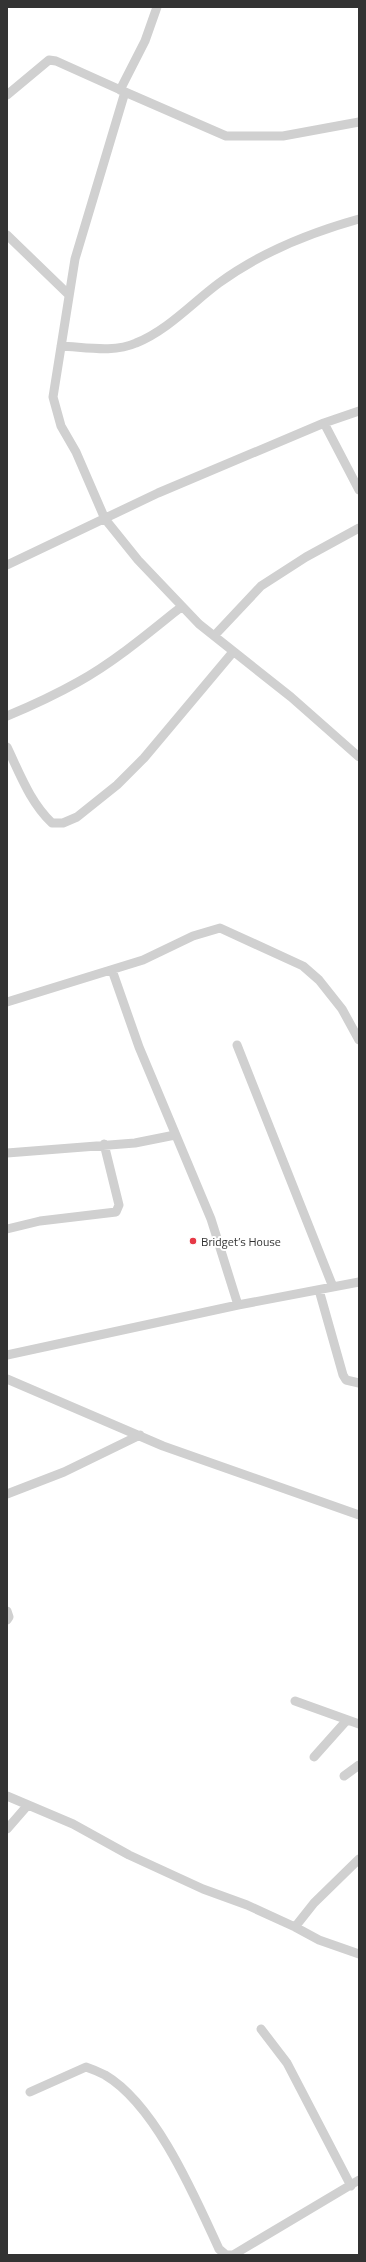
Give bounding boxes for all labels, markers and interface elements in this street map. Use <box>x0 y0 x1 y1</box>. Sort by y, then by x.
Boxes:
place label: Bridget’s House <box>201 1232 281 1251</box>
marker: Bridget’s House <box>188 1236 198 1246</box>

